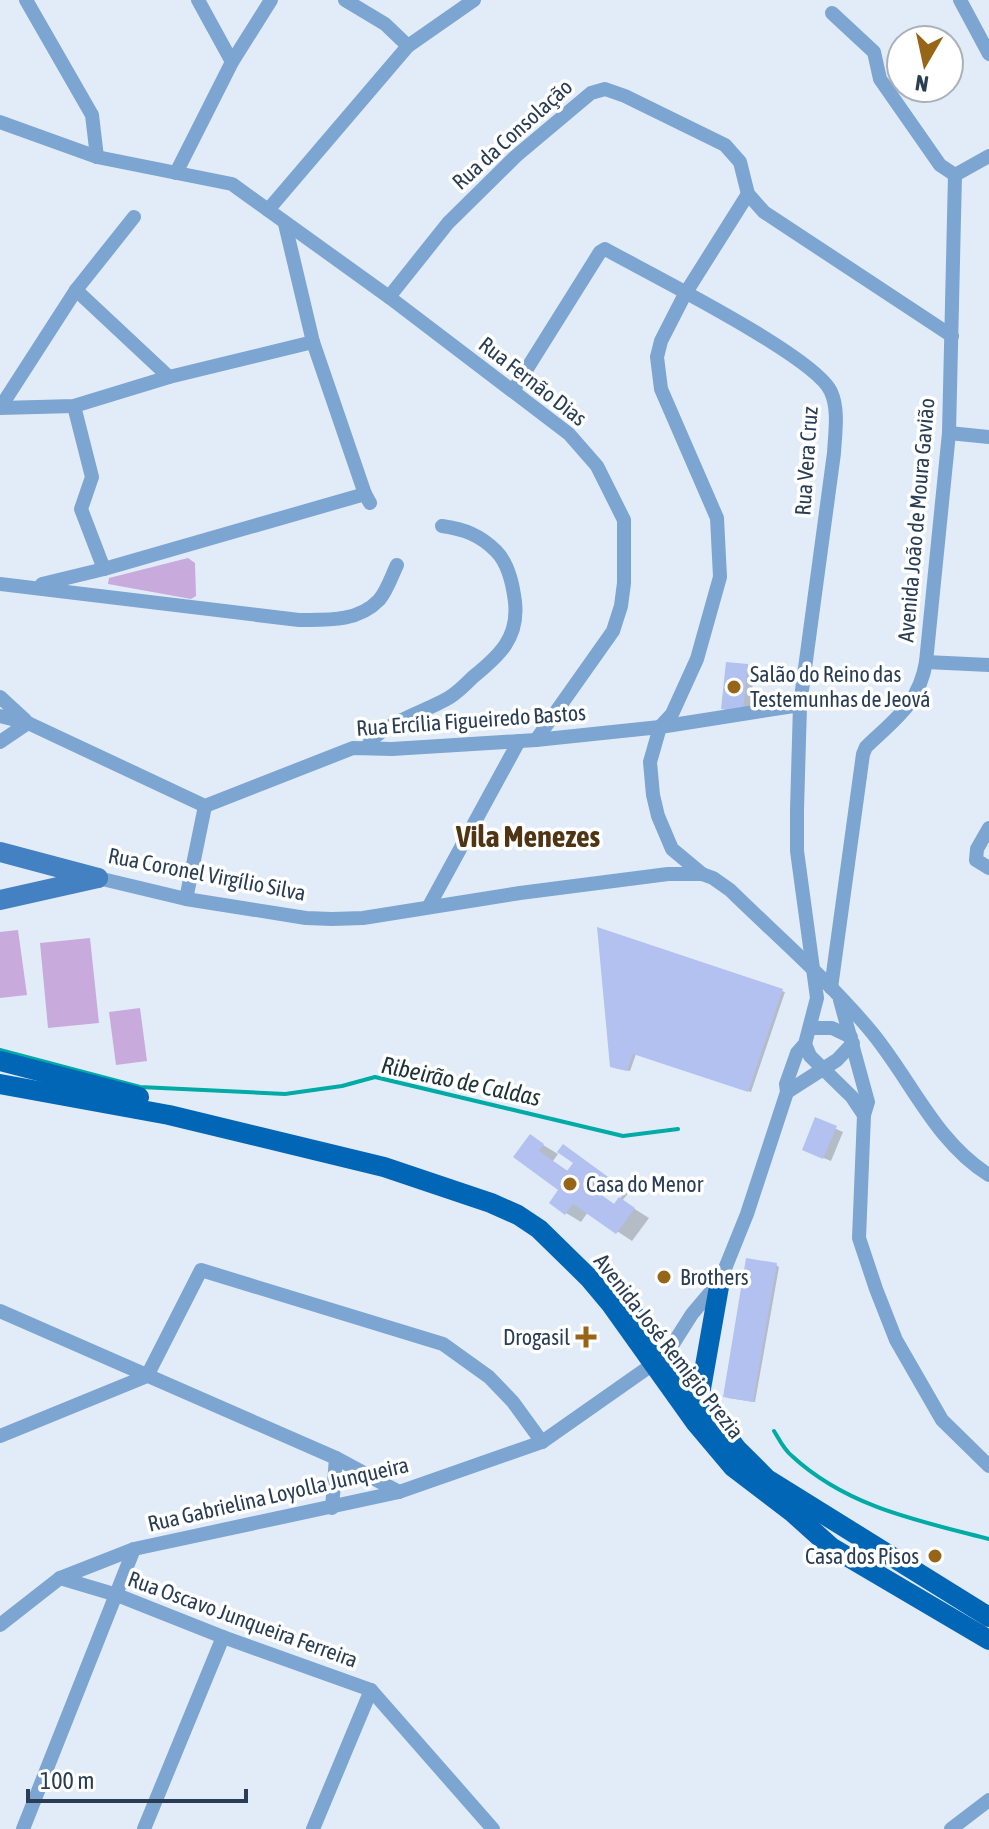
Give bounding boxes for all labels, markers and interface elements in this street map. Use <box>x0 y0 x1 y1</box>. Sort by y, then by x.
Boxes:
north arrow <box>885 24 965 104</box>
text: N <box>913 70 930 98</box>
street label: Rua da Consolação <box>447 73 577 195</box>
street label: Rua Fernão Dias <box>474 331 592 431</box>
street label: Avenida João de Moura Gavião <box>892 397 940 643</box>
street label: Rua Vera Cruz <box>789 406 823 516</box>
place label: Salão do Reino das Testemunhas de Jeová <box>750 661 931 712</box>
marker: Salão do Reino das Testemunhas de Jeová <box>725 678 743 696</box>
street label: Rua Ercília Figueiredo Bastos <box>355 699 587 741</box>
district label: Vila Menezes <box>455 819 601 853</box>
street label: Rua Coronel Virgílio Silva <box>106 842 308 906</box>
water label: Ribeirão de Caldas <box>379 1051 543 1111</box>
place label: Casa do Menor <box>586 1171 704 1197</box>
marker: Casa do Menor <box>561 1175 579 1193</box>
street label: Avenida José Remigio Prezia <box>589 1248 749 1444</box>
place label: Brothers <box>680 1264 749 1290</box>
marker: Brothers <box>655 1268 673 1286</box>
place label: Drogasil <box>503 1324 570 1350</box>
marker: Drogasil <box>577 1328 595 1346</box>
street label: Rua Gabrielina Loyolla Junqueira <box>145 1451 411 1537</box>
place label: Casa dos Pisos <box>805 1543 919 1569</box>
marker: Casa dos Pisos <box>926 1547 944 1565</box>
street label: Rua Oscavo Junqueira Ferreira <box>125 1565 361 1673</box>
scale bar <box>28 1753 246 1803</box>
text: 100 m <box>40 1767 94 1794</box>

